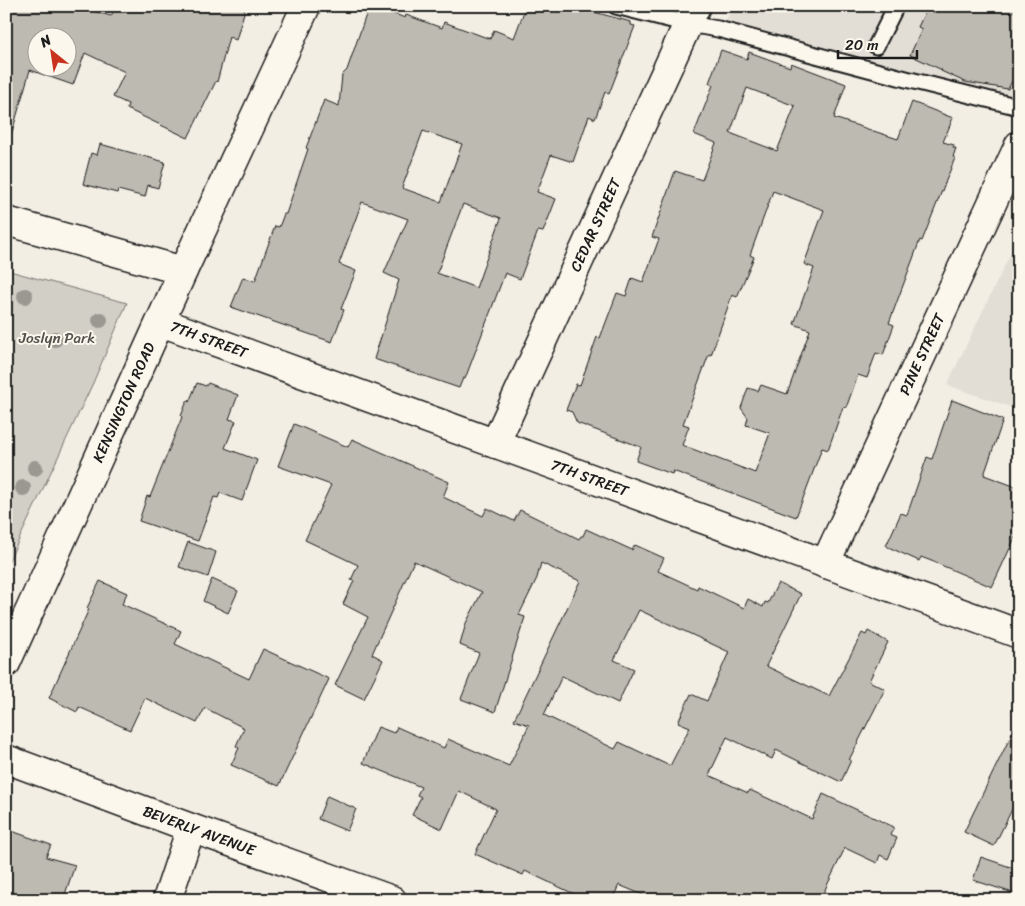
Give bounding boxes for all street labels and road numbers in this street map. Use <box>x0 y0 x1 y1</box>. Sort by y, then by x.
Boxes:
street label: CEDAR STREET <box>563 172 629 276</box>
street label: PINE STREET <box>892 308 953 400</box>
street label: 7TH STREET <box>166 313 253 366</box>
street label: KENSINGTON ROAD <box>85 338 162 467</box>
street label: 7TH STREET <box>547 452 634 504</box>
street label: BEVERLY AVENUE <box>139 798 261 864</box>

